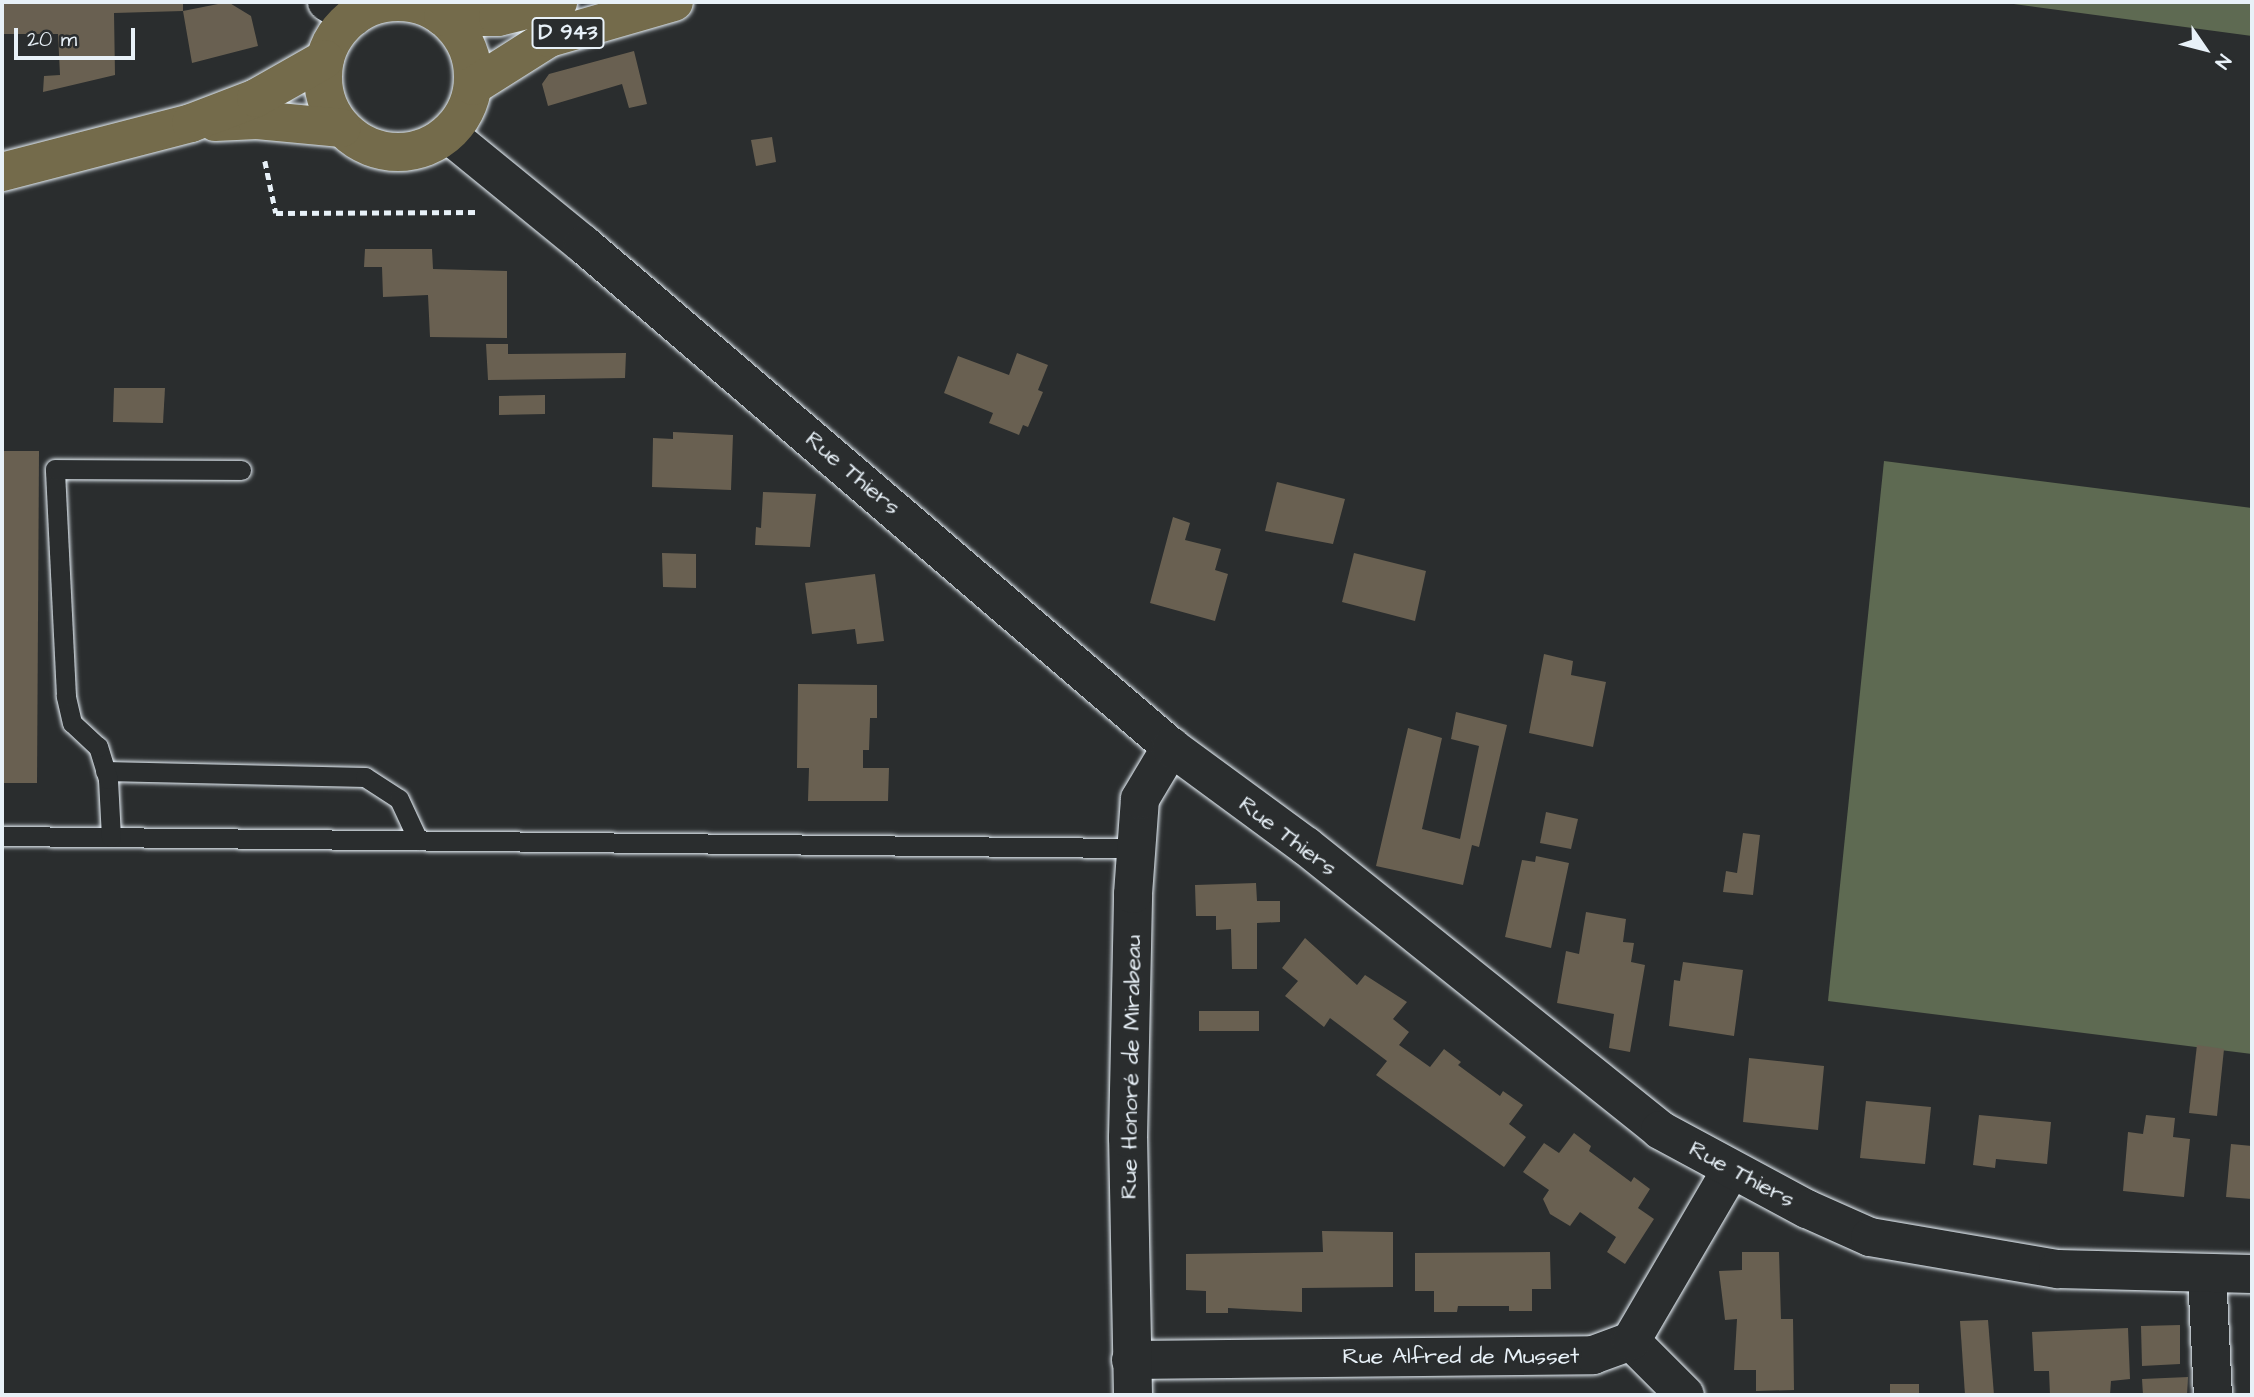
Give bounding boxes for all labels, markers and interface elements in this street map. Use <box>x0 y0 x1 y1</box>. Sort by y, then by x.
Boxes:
scale bar <box>18 14 138 58</box>
north arrow <box>2170 14 2240 84</box>
road number: D 943 <box>531 16 605 50</box>
text: 20 m <box>27 25 77 54</box>
text: N <box>2208 49 2237 74</box>
street label: Rue Thiers <box>800 425 906 521</box>
street label: Rue Thiers <box>1234 790 1342 882</box>
street label: Rue Honoré de Mirabeau <box>1115 935 1147 1199</box>
street label: Rue Thiers <box>1684 1135 1800 1213</box>
street label: Rue Alfred de Musset <box>1343 1342 1579 1370</box>

